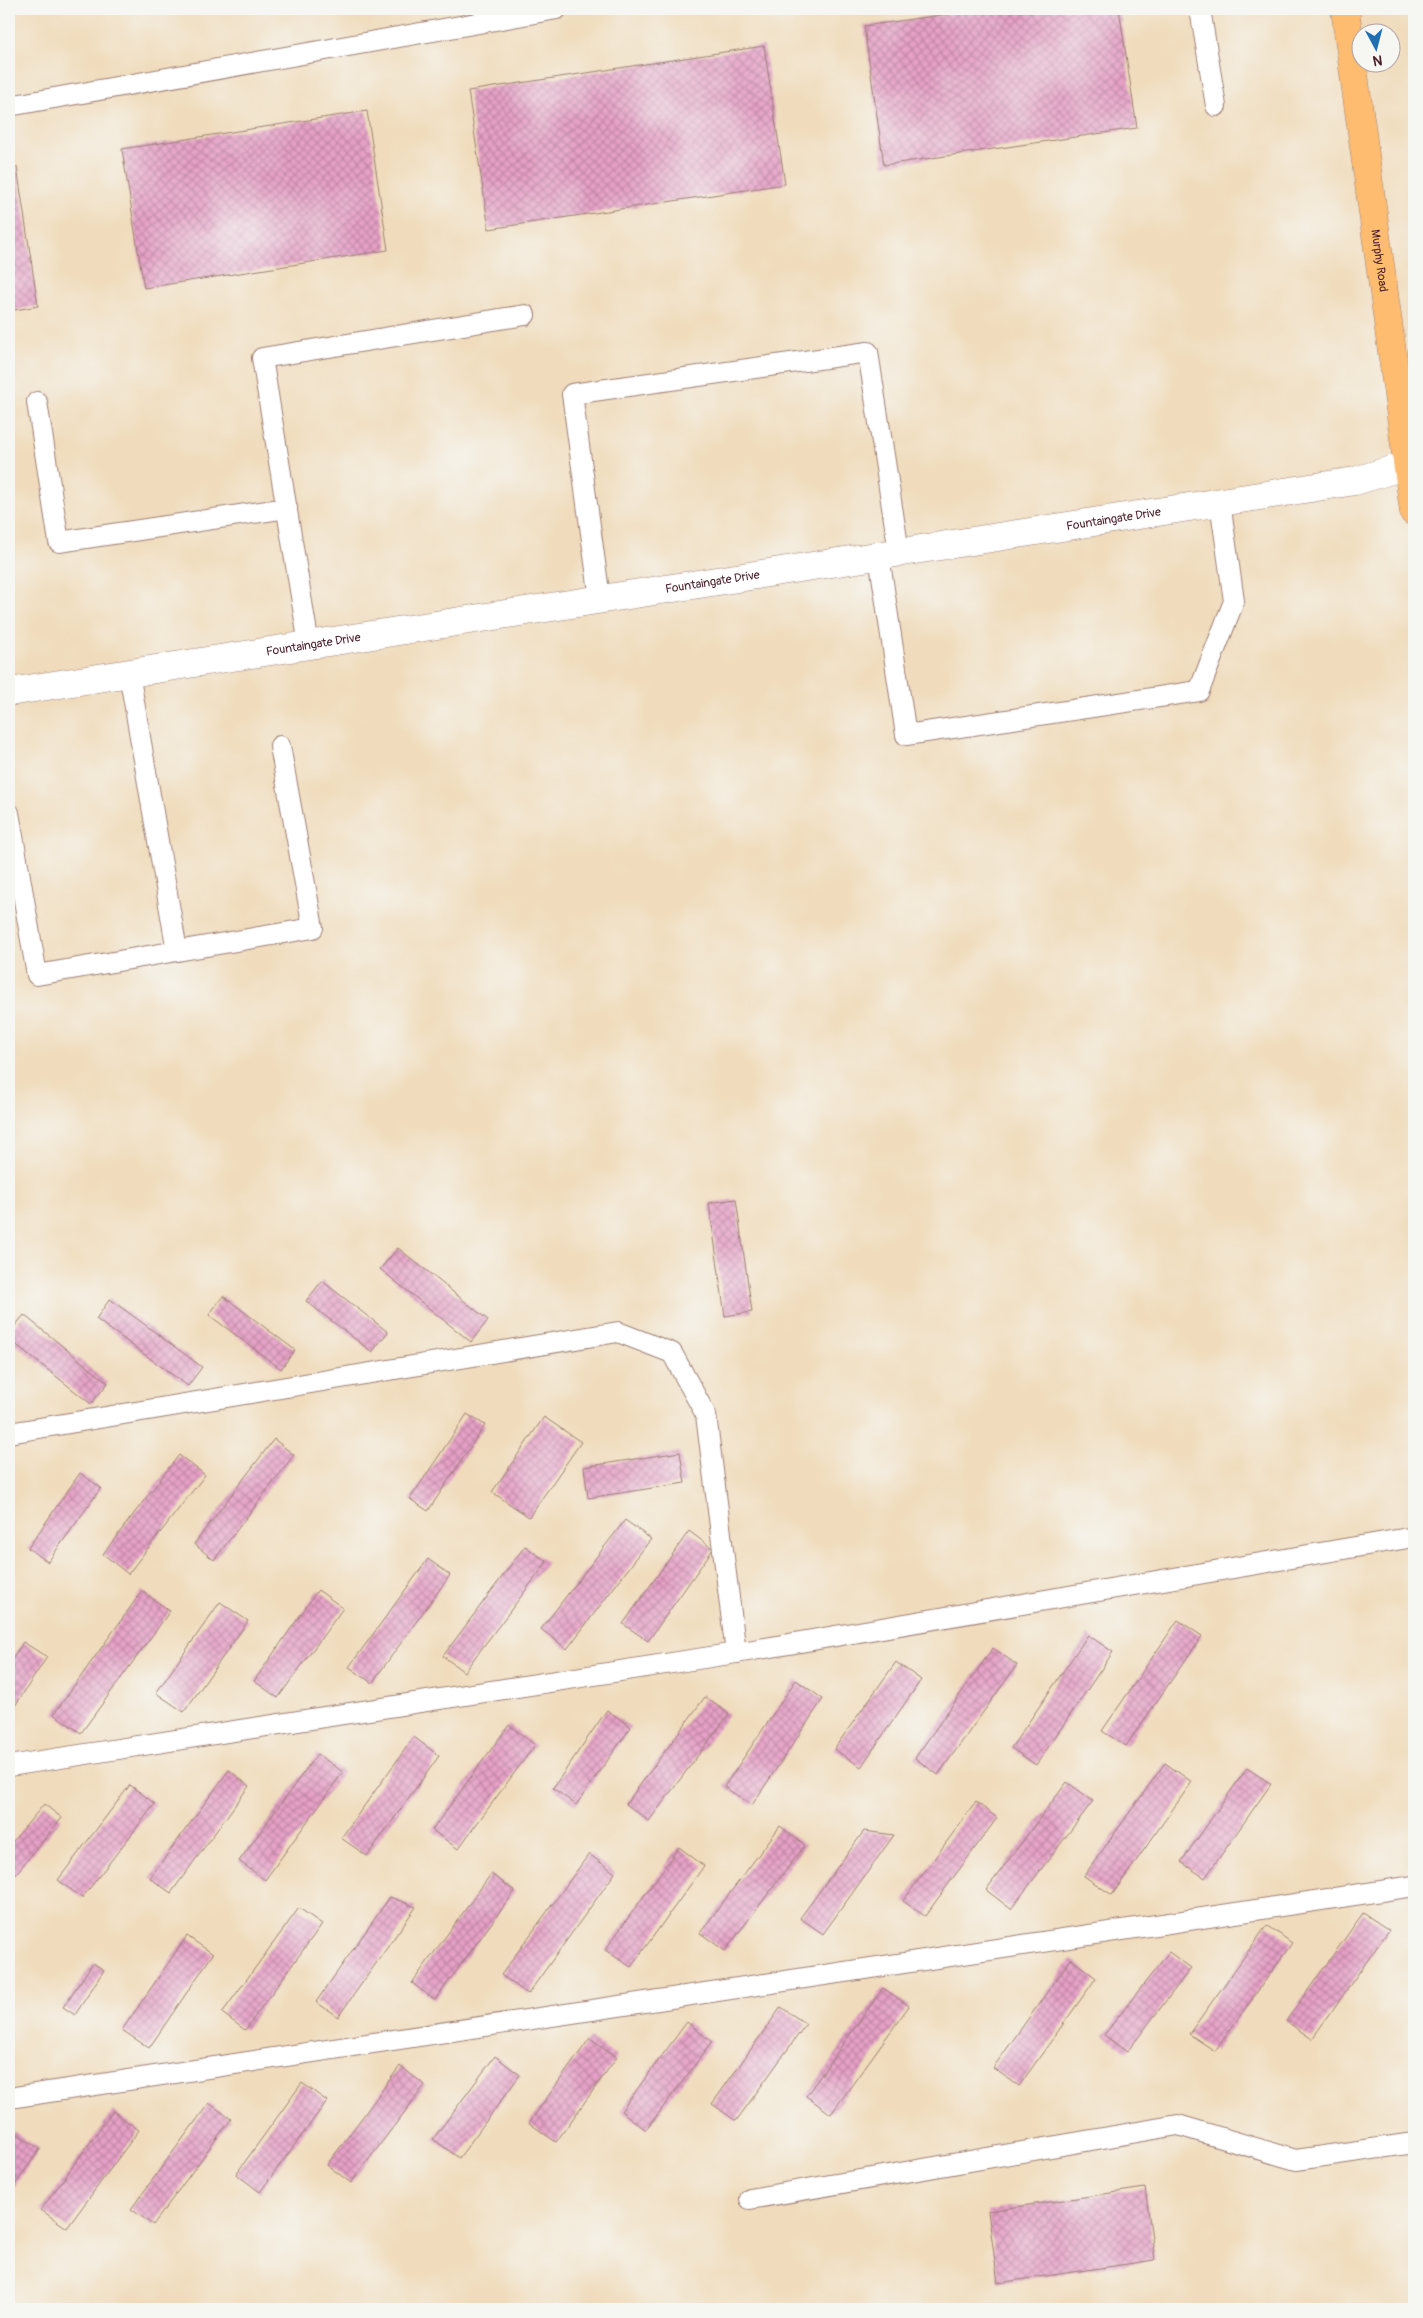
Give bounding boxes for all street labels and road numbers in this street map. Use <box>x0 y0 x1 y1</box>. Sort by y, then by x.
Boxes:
street label: Murphy Road <box>1368 228 1391 293</box>
street label: Fountaingate Drive <box>1065 504 1162 534</box>
street label: Fountaingate Drive <box>664 567 761 597</box>
street label: Fountaingate Drive <box>265 629 362 659</box>

